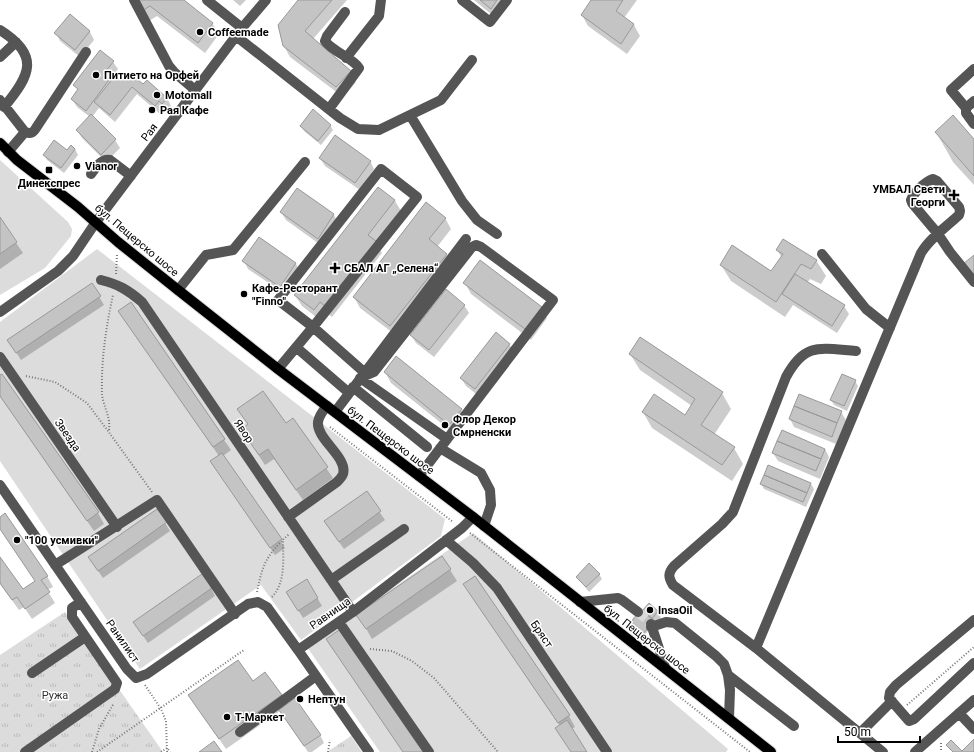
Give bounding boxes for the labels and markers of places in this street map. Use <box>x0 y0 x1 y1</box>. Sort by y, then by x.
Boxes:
place label: Coffeemade <box>208 26 269 39</box>
marker: Coffeemade <box>195 27 205 37</box>
place label: Питието на Орфей <box>104 69 199 82</box>
marker: Питието на Орфей <box>91 70 101 80</box>
place label: Motomall <box>165 89 212 102</box>
marker: Motomall <box>152 90 162 100</box>
place label: Рая Кафе <box>160 104 209 117</box>
marker: Рая Кафе <box>147 105 157 115</box>
place label: Vianor <box>85 160 117 173</box>
marker: Vianor <box>72 161 82 171</box>
marker: Динекспрес <box>44 165 54 175</box>
place label: Динекспрес <box>18 177 81 190</box>
place label: УМБАЛ Свети Георги <box>872 183 945 209</box>
marker: УМБАЛ Свети Георги <box>948 189 960 201</box>
marker: СБАЛ АГ „Селена“ <box>329 262 341 274</box>
place label: СБАЛ АГ „Селена“ <box>344 262 439 275</box>
place label: Кафе-Ресторант "Finno" <box>252 282 338 308</box>
marker: Кафе-Ресторант "Finno" <box>239 289 249 299</box>
place label: Флор Декор Смрненски <box>453 413 516 439</box>
marker: Флор Декор Смрненски <box>440 420 450 430</box>
place label: "100 усмивки" <box>25 534 99 547</box>
marker: "100 усмивки" <box>12 535 22 545</box>
place label: InsaOil <box>658 604 692 617</box>
marker: InsaOil <box>645 605 655 615</box>
place label: Нептун <box>308 693 345 706</box>
marker: Нептун <box>295 694 305 704</box>
place label: Т-Маркет <box>235 711 284 724</box>
marker: Т-Маркет <box>222 712 232 722</box>

